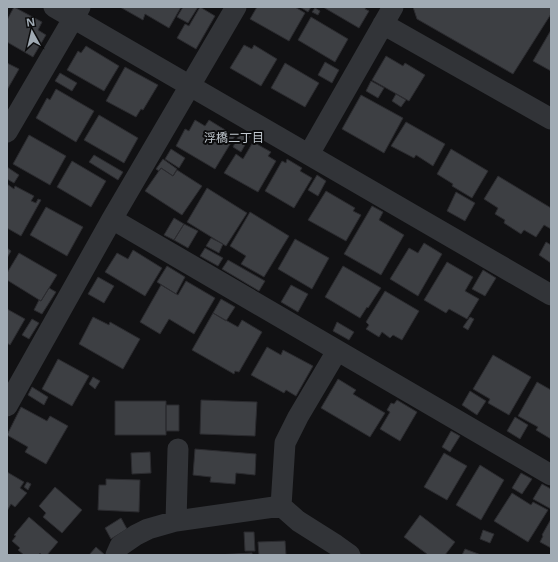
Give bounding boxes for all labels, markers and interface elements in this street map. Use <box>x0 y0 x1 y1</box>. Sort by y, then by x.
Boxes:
north arrow <box>12 12 52 52</box>
text: N <box>25 14 36 30</box>
district label: 浮橋二丁目 <box>204 129 264 146</box>

